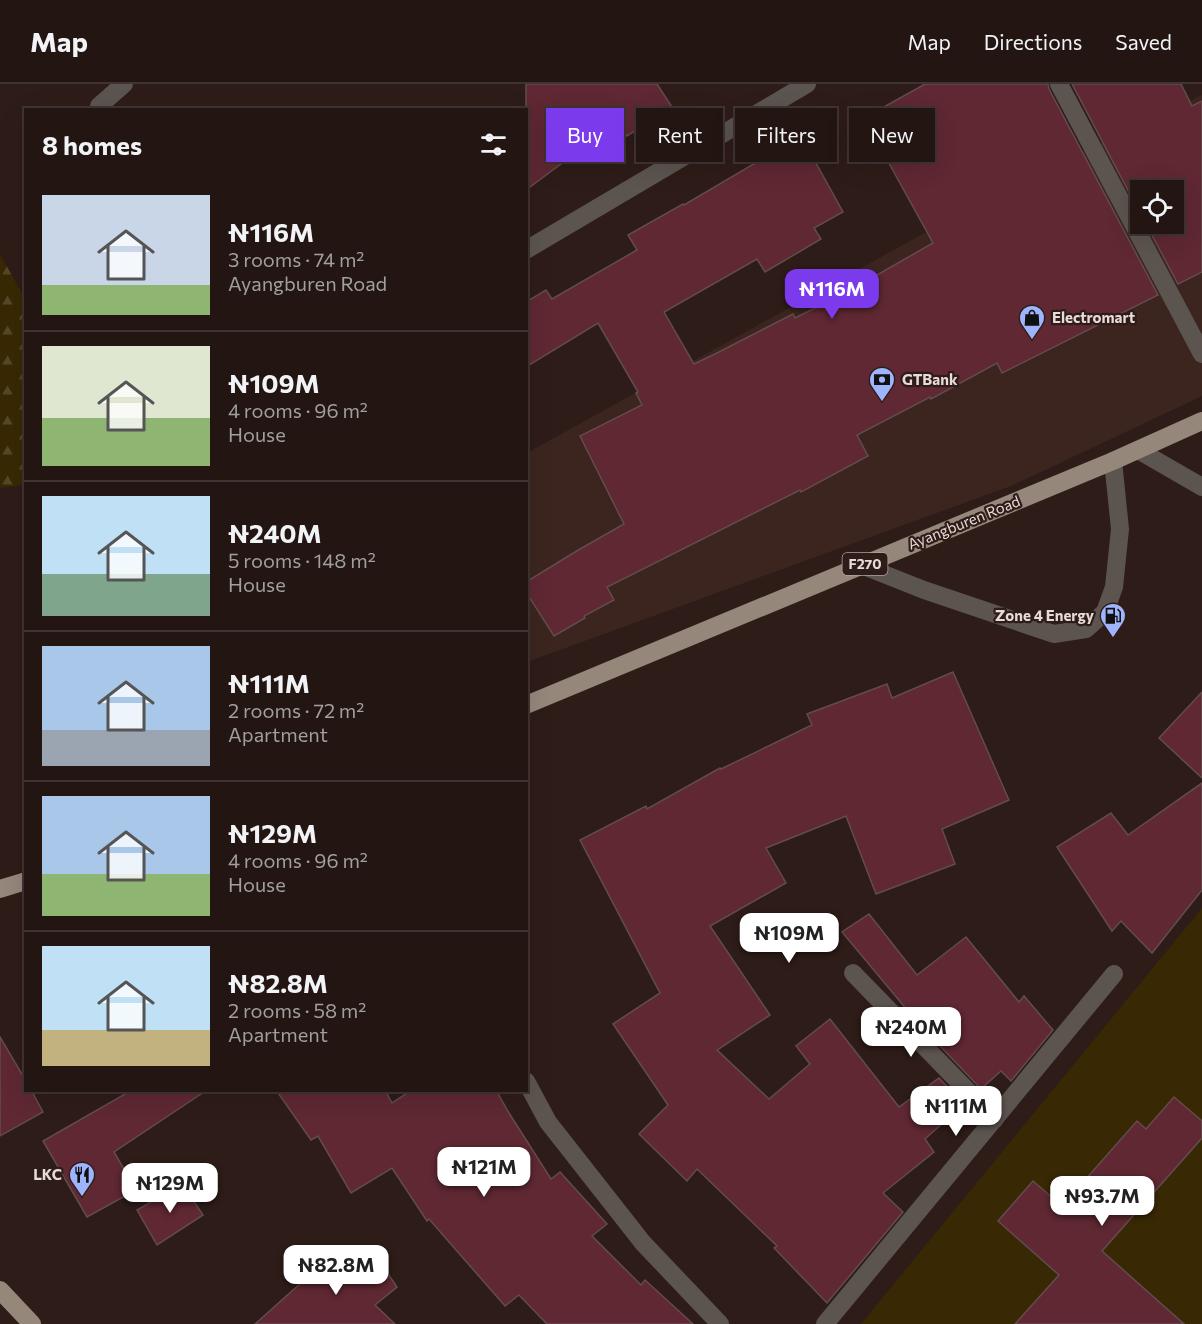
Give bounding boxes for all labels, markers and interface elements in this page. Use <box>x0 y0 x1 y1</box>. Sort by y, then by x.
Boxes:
text: Map <box>30 24 88 58</box>
text: Map <box>908 29 951 54</box>
text: Directions <box>984 29 1082 54</box>
text: Saved <box>1115 29 1172 54</box>
chip: Buy <box>546 108 624 162</box>
chip: Rent <box>636 108 723 162</box>
chip: Filters <box>735 108 837 162</box>
chip: New <box>849 108 935 162</box>
icon: filters <box>477 128 510 161</box>
text: 8 homes <box>42 129 142 160</box>
map controls <box>1130 180 1184 234</box>
button: locate <box>1130 180 1184 234</box>
text: ₦116M <box>228 216 314 247</box>
icon: home <box>90 219 162 291</box>
text: 3 rooms · 74 m² <box>228 247 364 271</box>
pin: ₦116M <box>790 269 874 320</box>
text: Ayangburen Road <box>228 271 387 295</box>
text: ₦116M <box>799 276 865 300</box>
shop icon: Electromart <box>1017 303 1047 341</box>
place label: Electromart <box>1052 308 1135 326</box>
bank icon: GTBank <box>867 365 897 403</box>
text: ₦109M <box>228 367 320 398</box>
icon: home <box>90 370 162 442</box>
place label: GTBank <box>902 370 958 388</box>
text: 4 rooms · 96 m² <box>228 398 368 422</box>
text: House <box>228 422 286 446</box>
street label: Ayangburen Road <box>905 491 1022 553</box>
text: ₦240M <box>228 517 322 548</box>
icon: home <box>90 520 162 592</box>
text: 5 rooms · 148 m² <box>228 548 376 572</box>
road number: F270 <box>842 553 888 575</box>
text: House <box>228 572 286 596</box>
fuel station icon: Zone 4 Energy <box>1098 601 1128 639</box>
place label: Zone 4 Energy <box>995 606 1095 624</box>
text: ₦111M <box>228 667 310 698</box>
icon: home <box>90 670 162 742</box>
text: 2 rooms · 72 m² <box>228 698 364 722</box>
text: Apartment <box>228 722 328 746</box>
text: ₦129M <box>228 817 317 848</box>
icon: home <box>90 820 162 892</box>
text: 4 rooms · 96 m² <box>228 848 368 872</box>
text: House <box>228 872 286 896</box>
pin: ₦109M <box>747 913 831 964</box>
text: ₦109M <box>754 920 824 944</box>
text: ₦82.8M <box>228 967 328 998</box>
icon: home <box>90 970 162 1042</box>
text: 2 rooms · 58 m² <box>228 998 366 1022</box>
pin: ₦240M <box>869 1007 953 1058</box>
text: ₦240M <box>875 1014 947 1038</box>
text: Apartment <box>228 1022 328 1046</box>
pin: ₦111M <box>914 1086 998 1137</box>
text: ₦111M <box>925 1093 987 1117</box>
pin: ₦121M <box>442 1147 526 1198</box>
text: ₦121M <box>451 1154 517 1178</box>
restaurant icon: LKC <box>67 1160 97 1198</box>
pin: ₦129M <box>128 1163 212 1214</box>
place label: LKC <box>33 1165 62 1183</box>
text: ₦129M <box>136 1170 204 1194</box>
pin: ₦93.7M <box>1053 1176 1151 1227</box>
text: ₦93.7M <box>1064 1183 1140 1207</box>
pin: ₦82.8M <box>287 1245 385 1296</box>
text: ₦82.8M <box>298 1252 374 1276</box>

